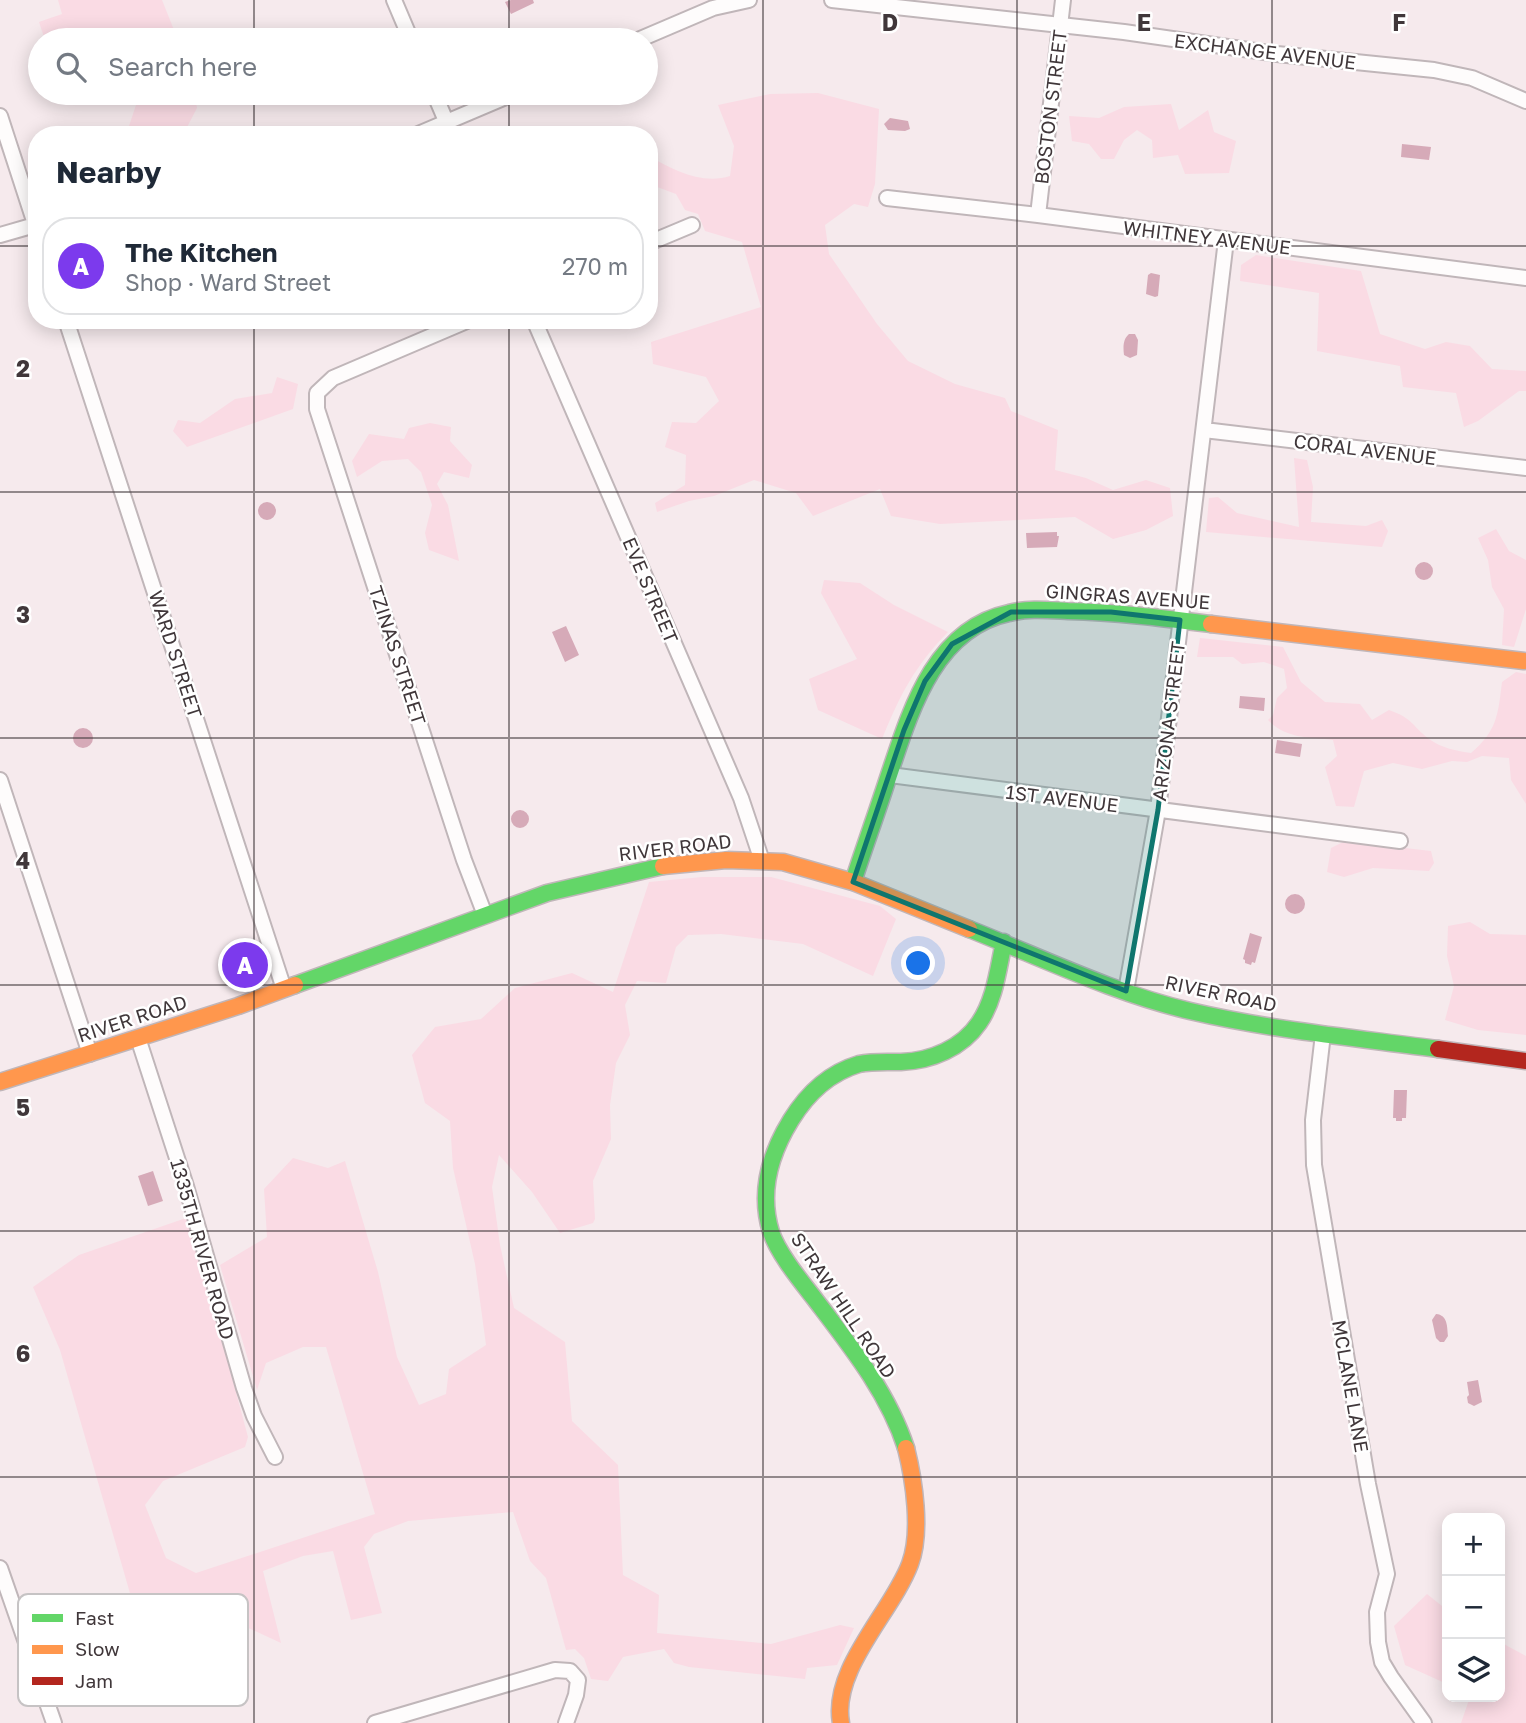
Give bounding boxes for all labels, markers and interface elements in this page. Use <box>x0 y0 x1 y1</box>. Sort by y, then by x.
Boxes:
text: D <box>882 8 898 36</box>
text: E <box>1137 8 1151 36</box>
text: F <box>1392 8 1406 36</box>
search box <box>28 28 658 105</box>
street label: BOSTON STREET <box>1029 28 1071 185</box>
street label: EXCHANGE AVENUE <box>1173 28 1357 74</box>
icon: search <box>52 48 90 86</box>
text: Search here <box>108 51 257 82</box>
text: Nearby <box>56 154 161 190</box>
street label: WHITNEY AVENUE <box>1122 215 1292 259</box>
text: The Kitchen <box>125 237 278 268</box>
text: A <box>73 252 89 280</box>
text: 270 m <box>562 252 628 280</box>
text: Shop · Ward Street <box>125 268 331 296</box>
text: 2 <box>16 354 30 382</box>
street label: CORAL AVENUE <box>1292 429 1438 469</box>
street label: EVE STREET <box>618 534 684 647</box>
street label: GINGRAS AVENUE <box>1045 579 1211 613</box>
street label: TZINAS STREET <box>365 583 431 728</box>
street label: WARD STREET <box>145 587 207 721</box>
text: 3 <box>16 600 30 628</box>
street label: ARIZONA STREET <box>1147 640 1189 802</box>
street label: 1ST AVENUE <box>1005 780 1119 816</box>
street label: RIVER ROAD <box>617 829 733 865</box>
text: 4 <box>16 846 30 874</box>
pin: A <box>222 939 268 991</box>
your location <box>901 946 935 980</box>
street label: RIVER ROAD <box>1163 970 1279 1016</box>
street label: RIVER ROAD <box>74 990 190 1046</box>
text: 5 <box>16 1093 30 1121</box>
street label: 1335TH RIVER ROAD <box>166 1156 240 1342</box>
street label: STRAW HILL ROAD <box>787 1228 901 1382</box>
street label: MCLANE LANE <box>1328 1318 1374 1454</box>
text: 6 <box>16 1339 30 1367</box>
map controls <box>1442 1513 1505 1702</box>
button: + <box>1442 1513 1505 1576</box>
button: − <box>1442 1576 1505 1639</box>
legend <box>18 1594 248 1706</box>
text: Fast <box>75 1606 114 1629</box>
text: Slow <box>75 1637 120 1660</box>
button: layers <box>1442 1639 1505 1702</box>
text: Jam <box>75 1669 113 1692</box>

